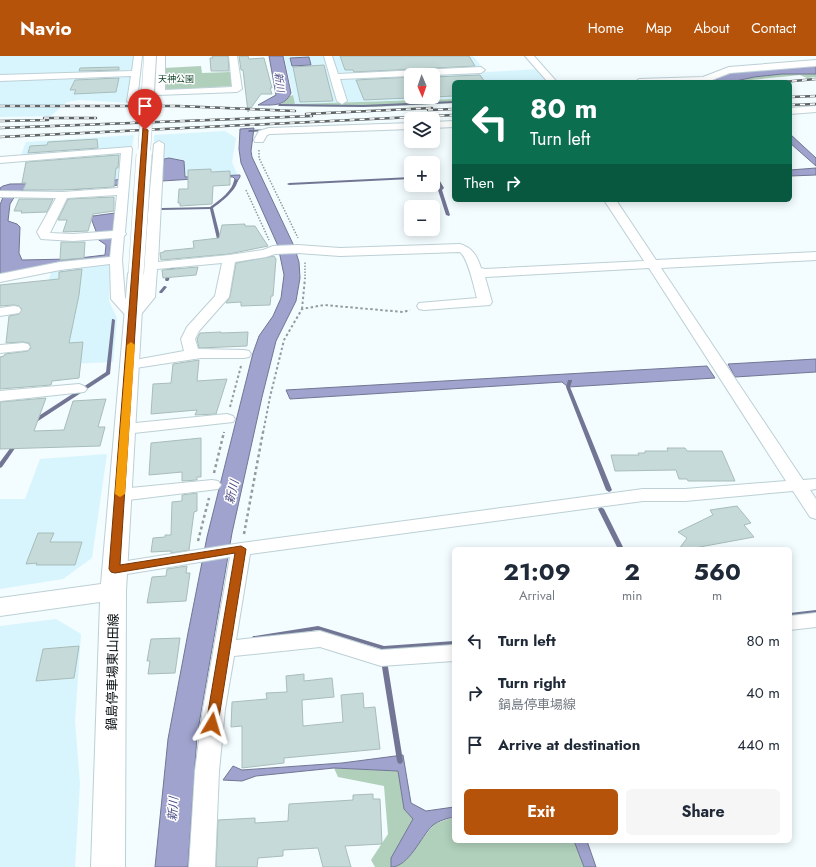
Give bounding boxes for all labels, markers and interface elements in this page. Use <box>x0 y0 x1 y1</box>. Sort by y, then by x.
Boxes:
text: Navio <box>20 15 72 42</box>
text: Home <box>588 18 624 38</box>
text: Map <box>646 18 672 38</box>
text: About <box>694 18 729 38</box>
text: Contact <box>751 18 796 38</box>
north arrow <box>404 68 440 104</box>
map controls <box>404 68 440 236</box>
water label: 新川 <box>271 71 288 94</box>
park label: 天神公園 <box>158 72 194 85</box>
text: 80 m <box>530 88 597 129</box>
pin <box>128 89 162 130</box>
icon: arrive <box>134 95 156 117</box>
icon: left <box>464 96 516 148</box>
button: layers <box>404 112 440 148</box>
text: Turn left <box>530 126 590 152</box>
button: + <box>404 156 440 192</box>
text: Then <box>464 172 494 194</box>
icon: right <box>502 172 524 194</box>
button: − <box>404 200 440 236</box>
water label: 新川 <box>221 476 244 506</box>
text: 21:09 <box>503 554 571 589</box>
text: 2 <box>624 554 640 589</box>
text: 560 <box>693 554 741 589</box>
text: Arrival <box>519 586 555 605</box>
text: min <box>622 586 642 605</box>
text: m <box>712 586 722 605</box>
street label: 鍋島停車場東山田線 <box>102 613 123 731</box>
icon: left <box>464 630 486 652</box>
text: Turn left <box>498 630 556 652</box>
text: 80 m <box>747 630 780 652</box>
text: Turn right <box>498 672 566 694</box>
icon: right <box>464 682 486 704</box>
text: 40 m <box>746 682 780 704</box>
text: 鍋島停車場線 <box>498 695 576 714</box>
position arrow <box>191 703 233 745</box>
icon: arrive <box>464 734 486 756</box>
text: Arrive at destination <box>498 734 640 756</box>
text: 440 m <box>737 734 780 756</box>
button: Exit <box>464 789 618 835</box>
button: Share <box>626 789 780 835</box>
water label: 新川 <box>163 794 183 822</box>

